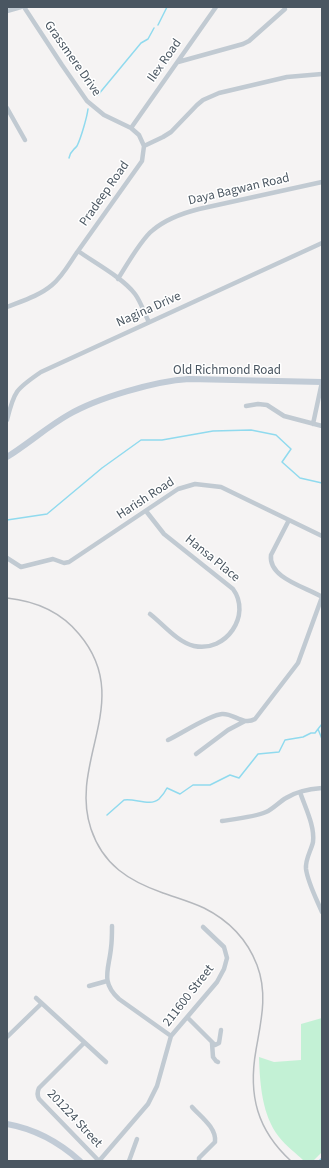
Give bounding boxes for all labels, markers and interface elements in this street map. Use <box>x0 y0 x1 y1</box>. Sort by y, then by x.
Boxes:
street label: Grassmere Drive <box>40 18 104 100</box>
street label: Ilex Road <box>144 36 186 86</box>
street label: Pradeep Road <box>77 158 133 230</box>
street label: Daya Bagwan Road <box>187 171 291 209</box>
street label: Nagina Drive <box>114 289 184 331</box>
street label: Old Richmond Road <box>173 363 281 379</box>
street label: Harish Road <box>114 475 178 523</box>
street label: Hansa Place <box>181 532 243 586</box>
street label: 211600 Street <box>160 962 218 1030</box>
street label: 201224 Street <box>43 1087 105 1151</box>

